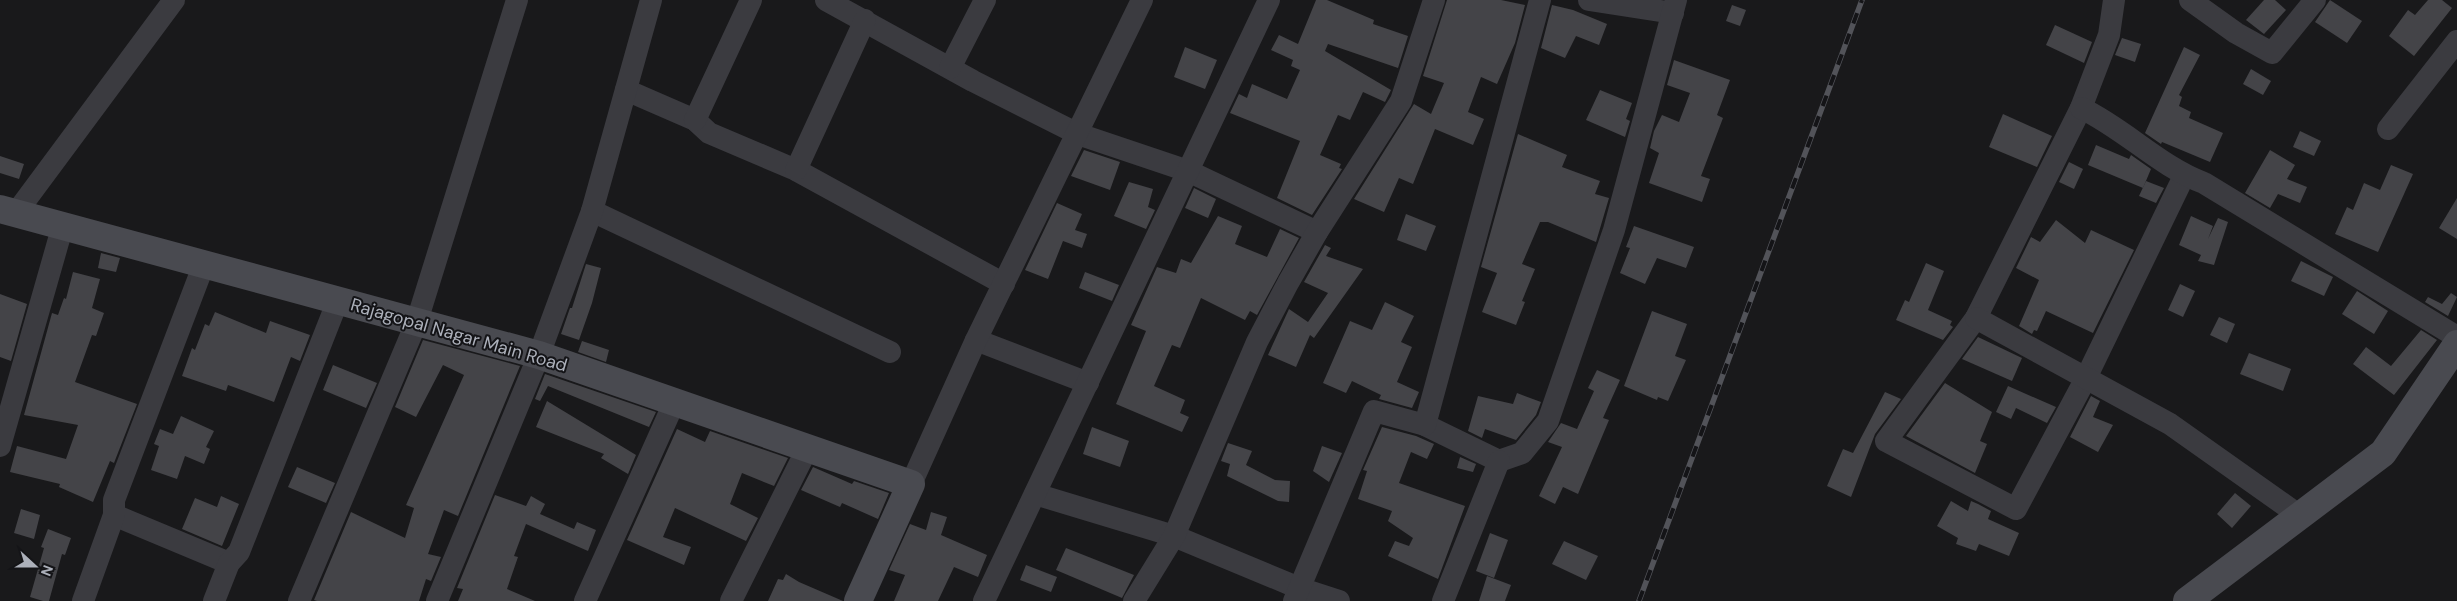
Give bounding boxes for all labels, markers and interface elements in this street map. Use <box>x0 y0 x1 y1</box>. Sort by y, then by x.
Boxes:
street label: Rajagopal Nagar Main Road <box>348 293 570 377</box>
north arrow <box>10 541 60 591</box>
text: N <box>37 563 57 579</box>

